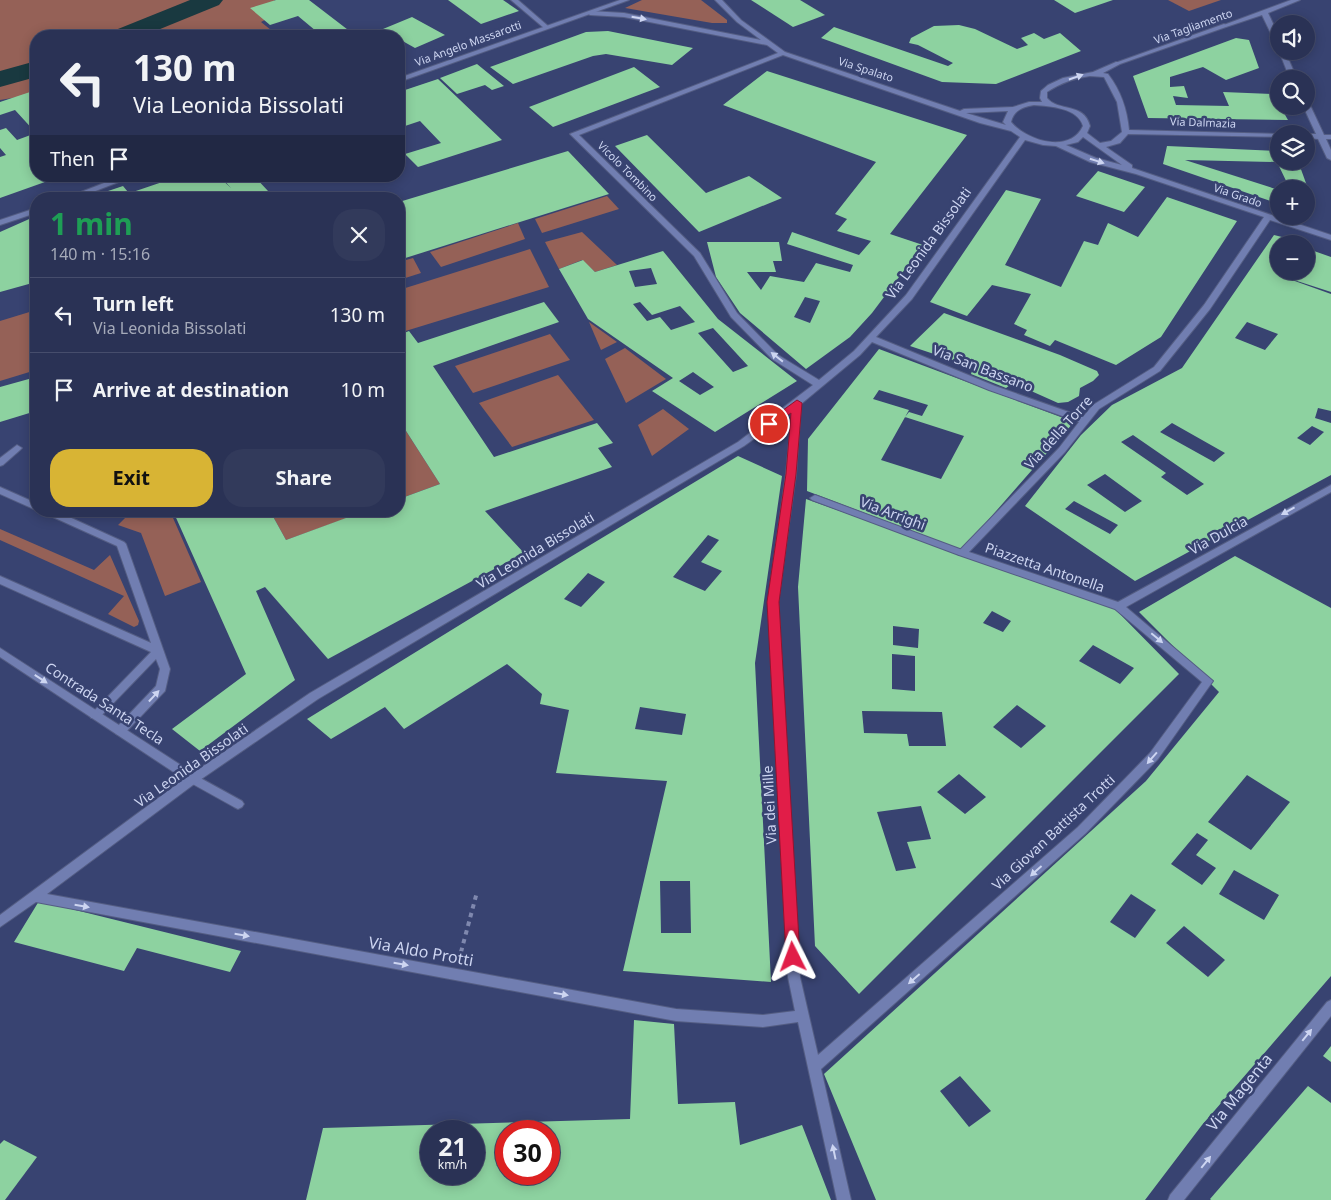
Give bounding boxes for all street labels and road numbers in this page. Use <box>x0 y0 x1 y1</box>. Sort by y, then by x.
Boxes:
street label: Via Tagliamento <box>1152 5 1235 47</box>
street label: Via Angelo Massarotti <box>413 17 523 69</box>
street label: Via Spalato <box>837 53 896 85</box>
street label: Via Dalmazia <box>1170 113 1236 131</box>
street label: Vicolo Tombino <box>595 138 661 204</box>
street label: Via Grado <box>1212 180 1265 210</box>
street label: Via Leonida Bissolati <box>881 183 975 303</box>
street label: Via San Bassano <box>930 340 1036 396</box>
street label: Via della Torre <box>1020 391 1096 473</box>
street label: Via Arrighi <box>858 492 928 534</box>
street label: Via Leonida Bissolati <box>473 507 597 593</box>
street label: Via Dulcia <box>1185 511 1251 559</box>
street label: Piazzetta Antonella <box>983 538 1107 596</box>
street label: Contrada Santa Tecla <box>42 657 168 749</box>
street label: Via Leonida Bissolati <box>131 719 251 811</box>
street label: Via dei Mille <box>757 765 781 845</box>
street label: Via Giovan Battista Trotti <box>987 770 1119 894</box>
street label: Via Aldo Protti <box>367 931 475 971</box>
street label: Via Magenta <box>1201 1049 1277 1135</box>

